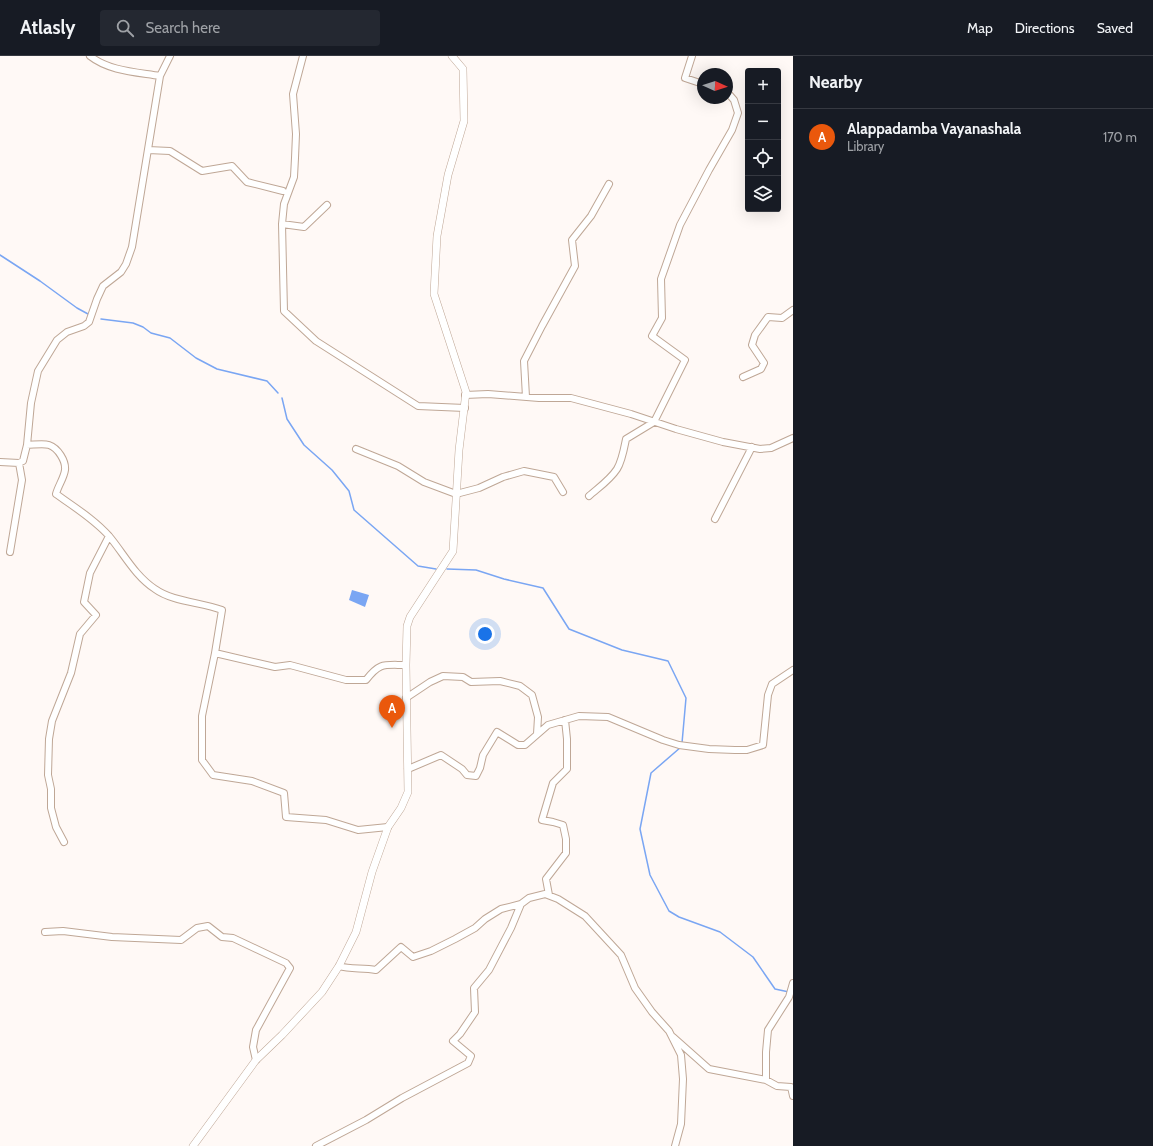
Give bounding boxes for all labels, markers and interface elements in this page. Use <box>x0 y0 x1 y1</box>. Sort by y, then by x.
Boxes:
search box <box>100 10 380 46</box>
text: Atlasly <box>20 16 76 39</box>
icon: search <box>114 17 136 39</box>
text: Search here <box>146 19 220 37</box>
text: Map <box>967 19 993 37</box>
text: Directions <box>1015 19 1075 37</box>
text: Saved <box>1097 19 1133 37</box>
north arrow <box>697 68 733 104</box>
map controls <box>745 68 781 212</box>
button: + <box>745 68 781 104</box>
text: Nearby <box>809 72 862 92</box>
button: − <box>745 104 781 140</box>
text: Alappadamba Vayanashala <box>847 120 1021 138</box>
text: A <box>818 129 826 145</box>
text: 170 m <box>1103 129 1137 145</box>
text: Library <box>847 138 884 154</box>
button: locate <box>745 140 781 176</box>
button: layers <box>745 176 781 212</box>
your location <box>475 624 495 644</box>
pin: A <box>379 695 405 728</box>

